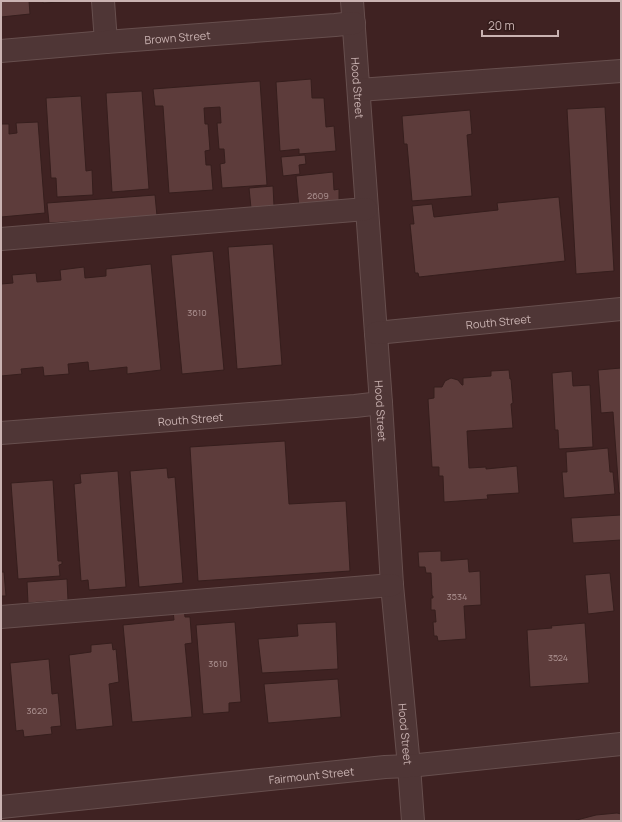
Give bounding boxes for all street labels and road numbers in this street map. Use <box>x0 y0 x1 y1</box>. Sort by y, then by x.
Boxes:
street label: Brown Street <box>144 27 211 47</box>
street label: Hood Street <box>349 56 368 119</box>
street label: Routh Street <box>465 310 532 332</box>
street label: Hood Street <box>372 380 391 442</box>
street label: Routh Street <box>157 409 224 429</box>
street label: Hood Street <box>396 703 416 765</box>
street label: Fairmount Street <box>268 763 355 787</box>

